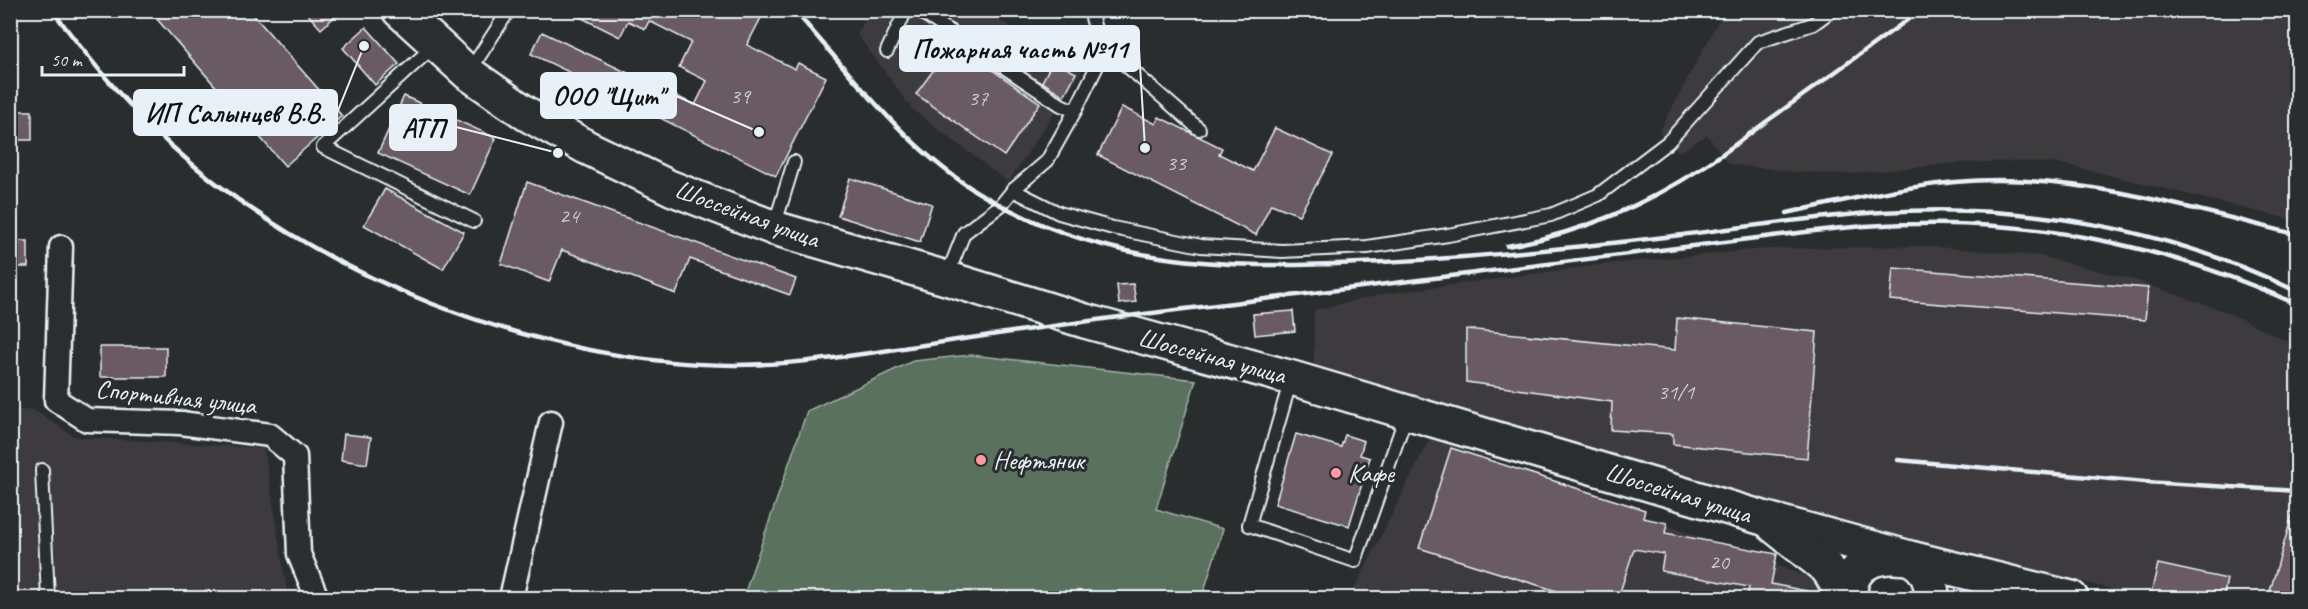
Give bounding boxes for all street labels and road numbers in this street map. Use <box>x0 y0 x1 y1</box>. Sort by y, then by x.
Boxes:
street label: Шоссейная улица <box>670 173 825 256</box>
street label: Шоссейная улица <box>1135 320 1291 392</box>
street label: Спортивная улица <box>94 372 259 422</box>
street label: Шоссейная улица <box>1601 455 1757 531</box>

